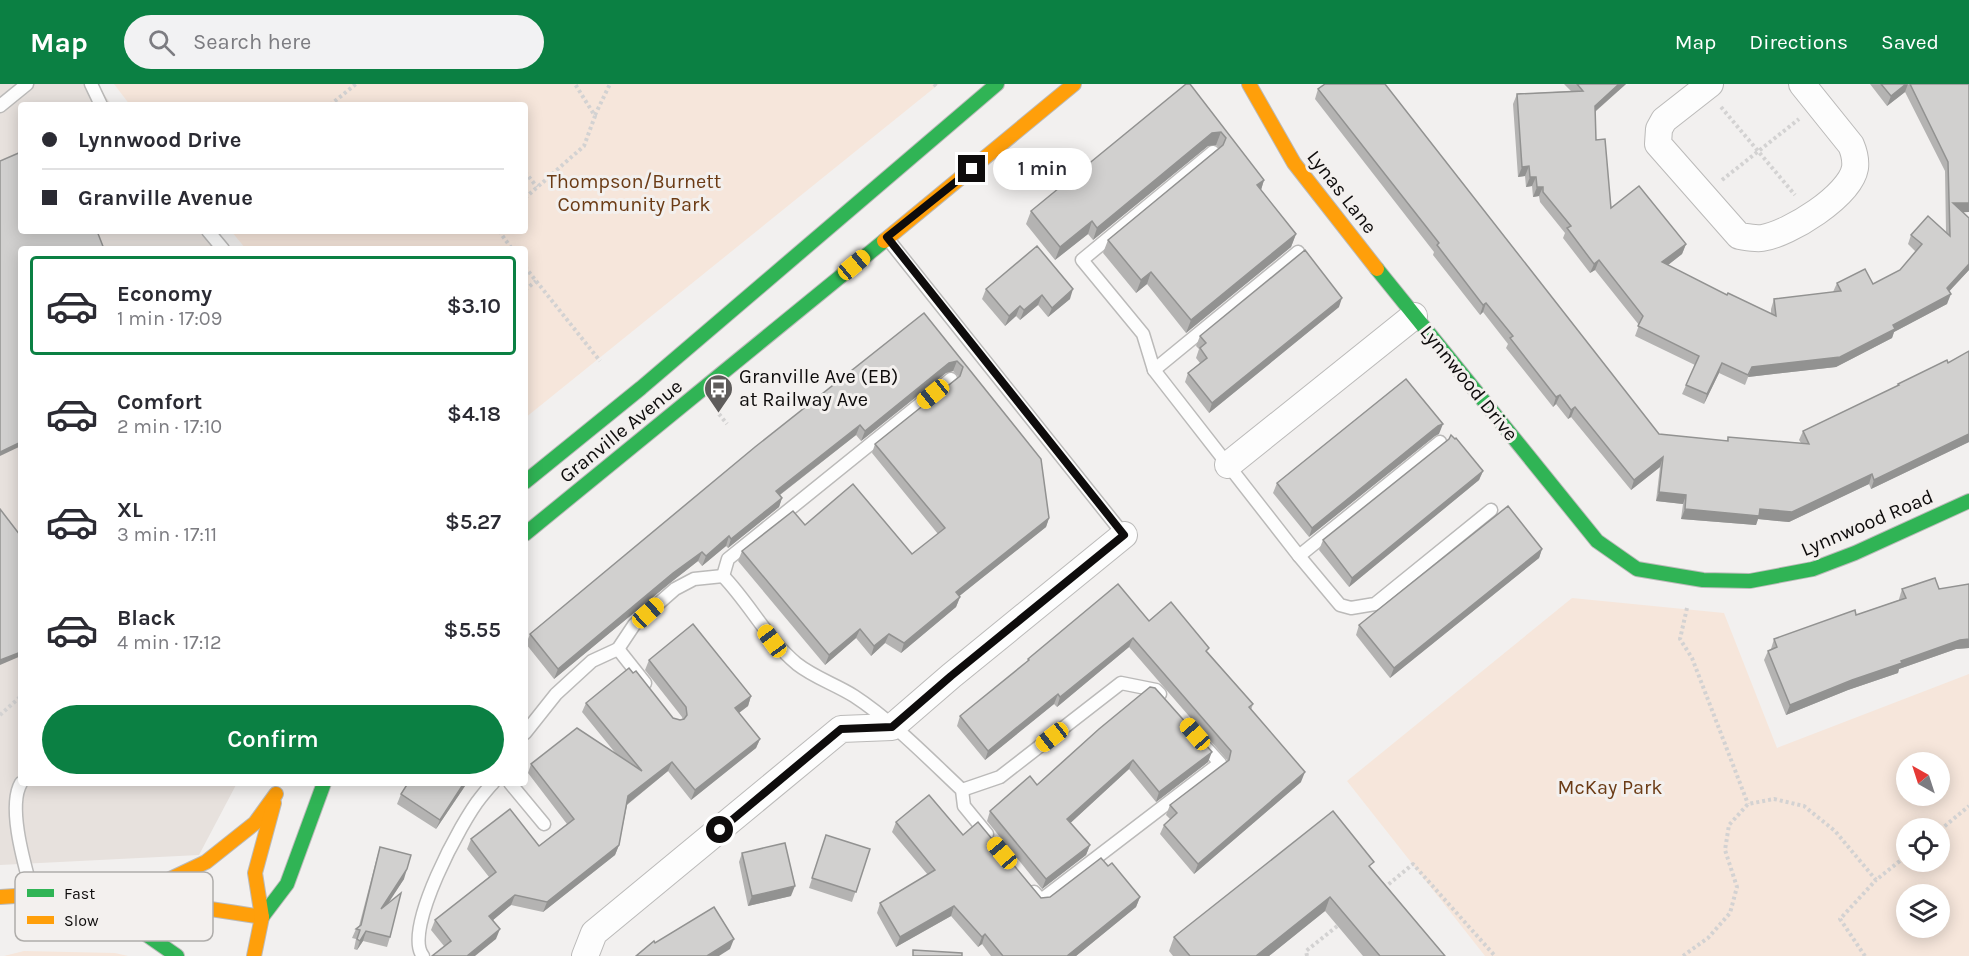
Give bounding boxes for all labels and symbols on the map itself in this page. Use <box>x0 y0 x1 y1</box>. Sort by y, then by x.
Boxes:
street label: Lynas Lane <box>1302 146 1382 238</box>
callout: 1 min <box>993 148 1092 190</box>
route end <box>958 155 985 182</box>
park label: Thompson/Burnett Community Park <box>547 170 722 216</box>
car <box>834 247 874 283</box>
street label: Lynnwood Drive <box>1415 321 1523 445</box>
place label: Granville Ave (EB) at Railway Ave <box>739 365 898 411</box>
bus stop icon: Granville Ave (EB) at Railway Ave <box>702 372 734 414</box>
street label: Granville Avenue <box>555 374 687 488</box>
car <box>913 376 953 412</box>
street label: Lynnwood Road <box>1798 485 1936 561</box>
car <box>629 594 667 632</box>
car <box>754 621 790 661</box>
car <box>1176 715 1214 753</box>
car <box>1032 719 1072 755</box>
north arrow <box>1896 752 1950 806</box>
park label: McKay Park <box>1557 776 1663 799</box>
route start <box>706 816 733 843</box>
car <box>984 833 1020 873</box>
legend <box>15 872 213 941</box>
text: Fast <box>64 884 95 903</box>
text: Slow <box>64 911 99 930</box>

